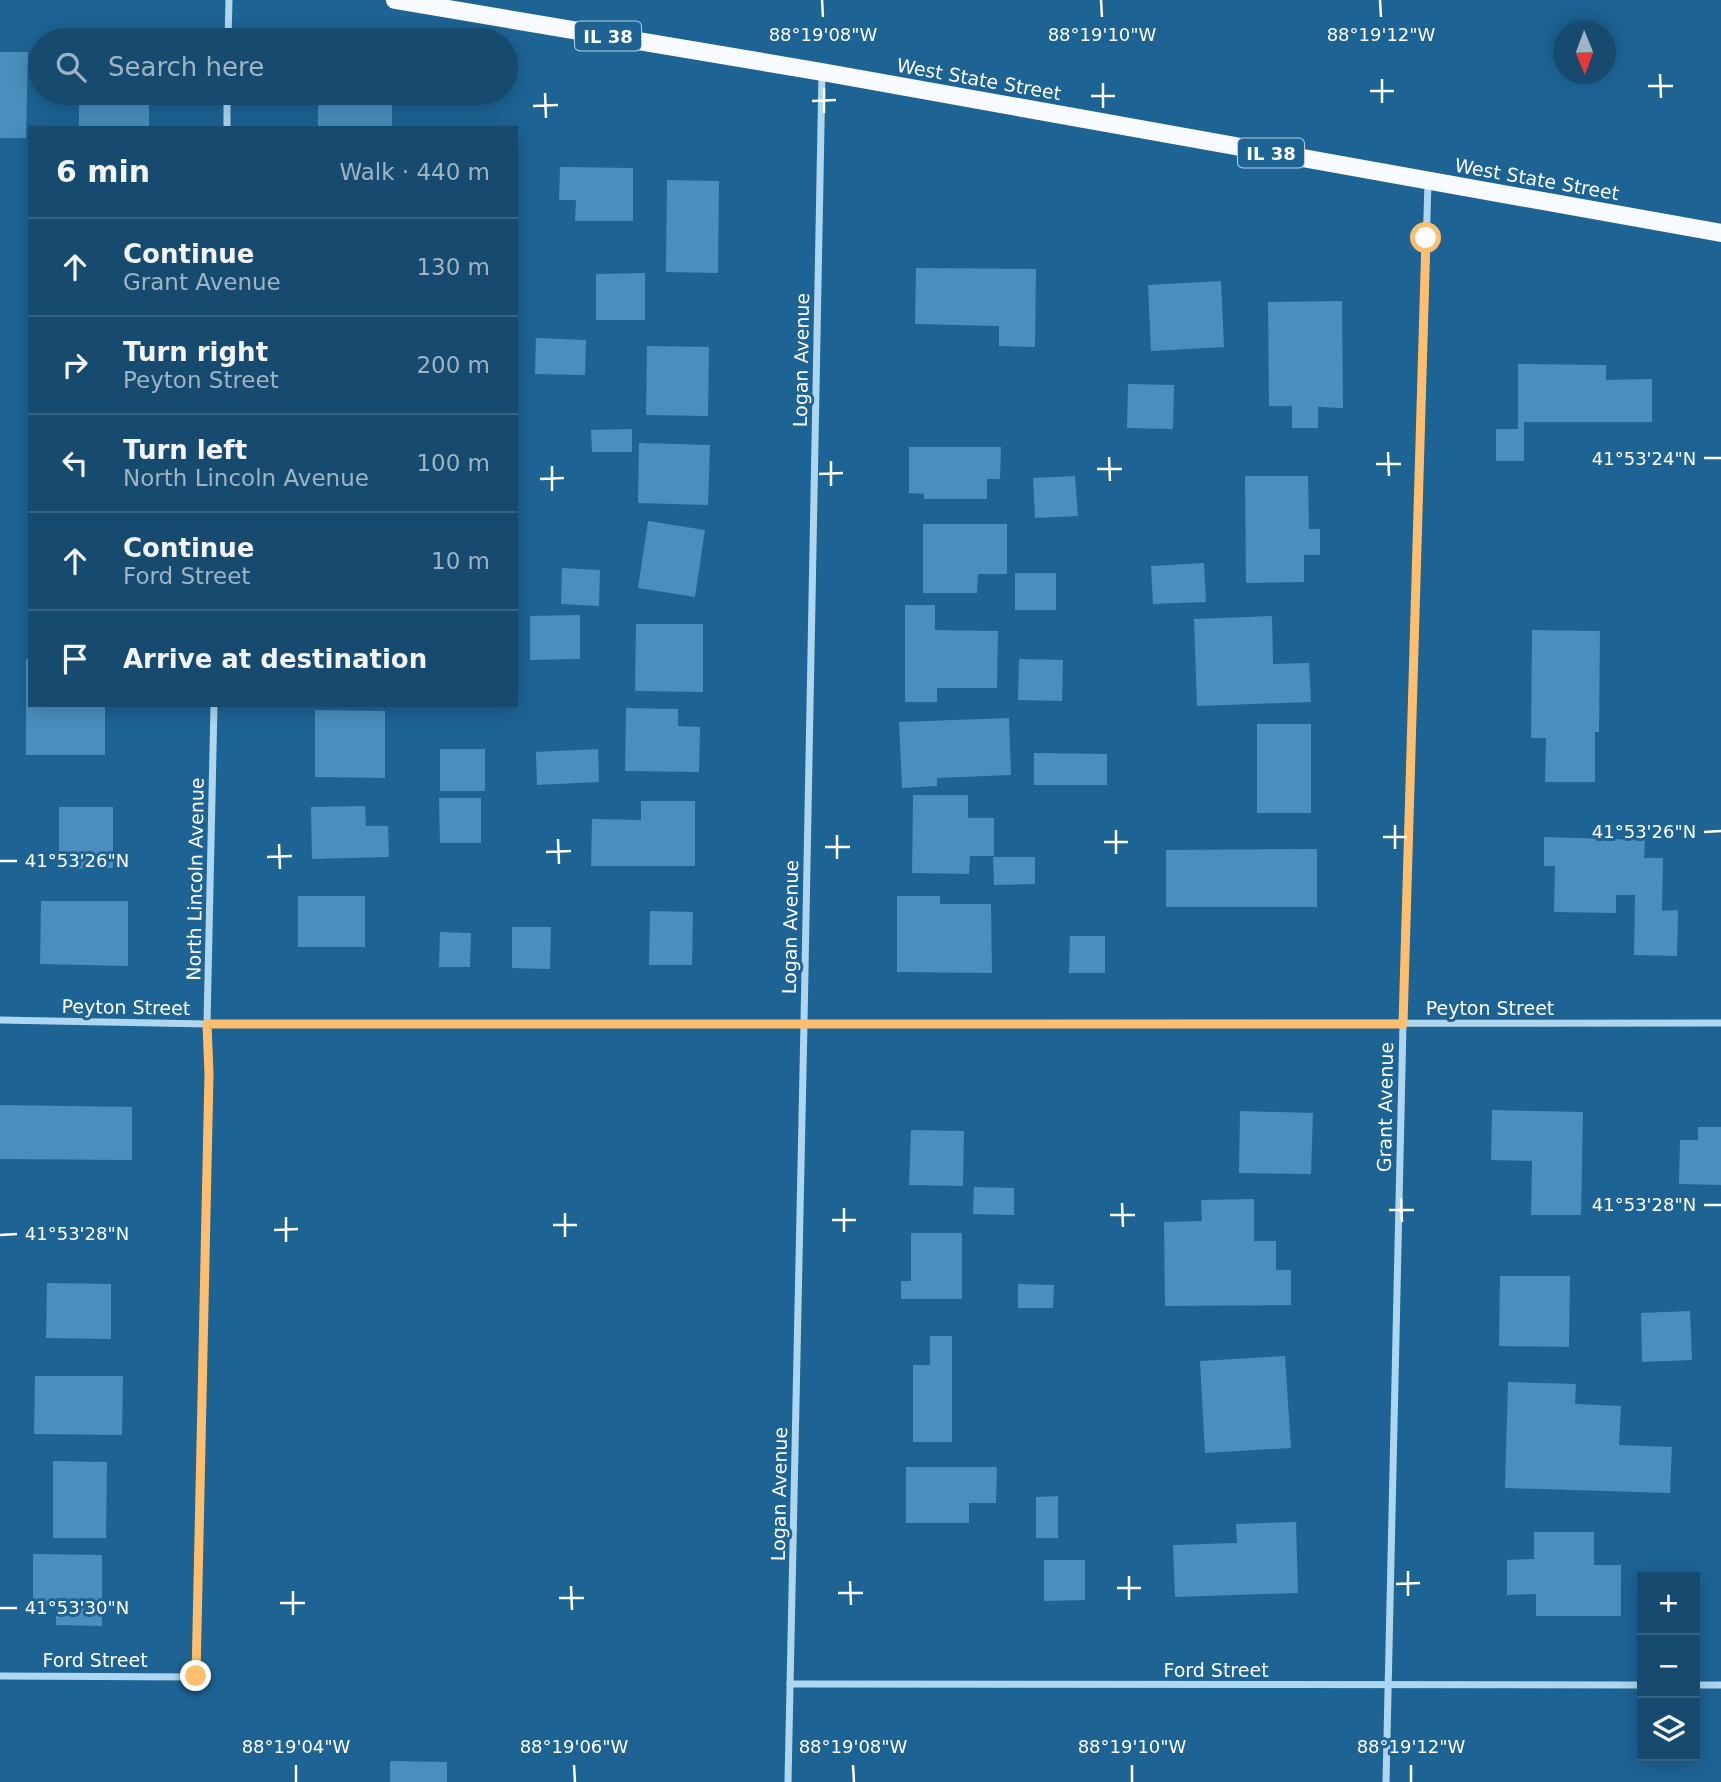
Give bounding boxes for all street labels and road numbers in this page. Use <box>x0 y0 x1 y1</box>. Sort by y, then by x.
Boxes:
road number: IL 38 <box>575 22 641 51</box>
street label: West State Street <box>895 54 1063 104</box>
road number: IL 38 <box>1238 138 1304 168</box>
street label: West State Street <box>1453 154 1621 204</box>
street label: Logan Avenue <box>789 293 813 427</box>
street label: North Lincoln Avenue <box>182 777 208 981</box>
street label: Logan Avenue <box>778 860 802 994</box>
street label: Peyton Street <box>62 995 190 1019</box>
street label: Peyton Street <box>1426 997 1554 1019</box>
street label: Grant Avenue <box>1373 1042 1397 1172</box>
street label: Logan Avenue <box>767 1427 791 1561</box>
street label: Ford Street <box>42 1649 148 1671</box>
street label: Ford Street <box>1163 1659 1269 1681</box>

